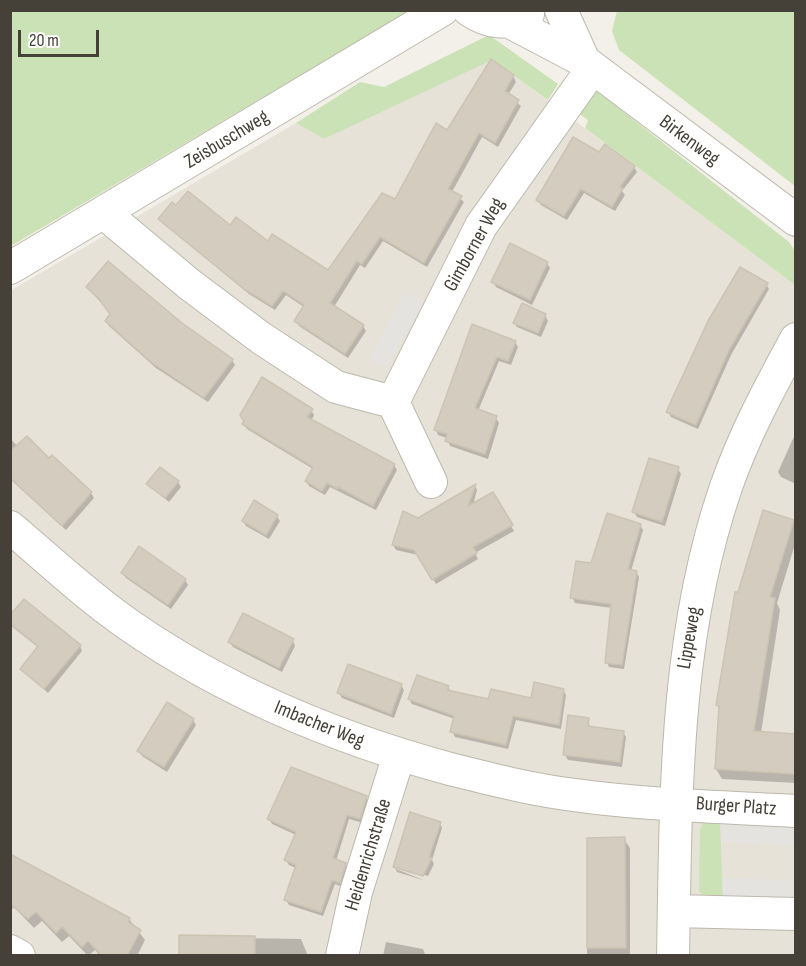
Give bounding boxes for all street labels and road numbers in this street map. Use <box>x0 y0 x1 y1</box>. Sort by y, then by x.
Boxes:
street label: Zeisbuschweg <box>180 105 274 175</box>
street label: Birkenweg <box>654 111 724 171</box>
street label: Gimborner Weg <box>440 194 510 296</box>
street label: Lippeweg <box>673 605 707 671</box>
street label: Imbacher Weg <box>270 696 368 754</box>
street label: Burger Platz <box>695 792 777 822</box>
street label: Heidenrichstraße <box>341 796 397 914</box>

